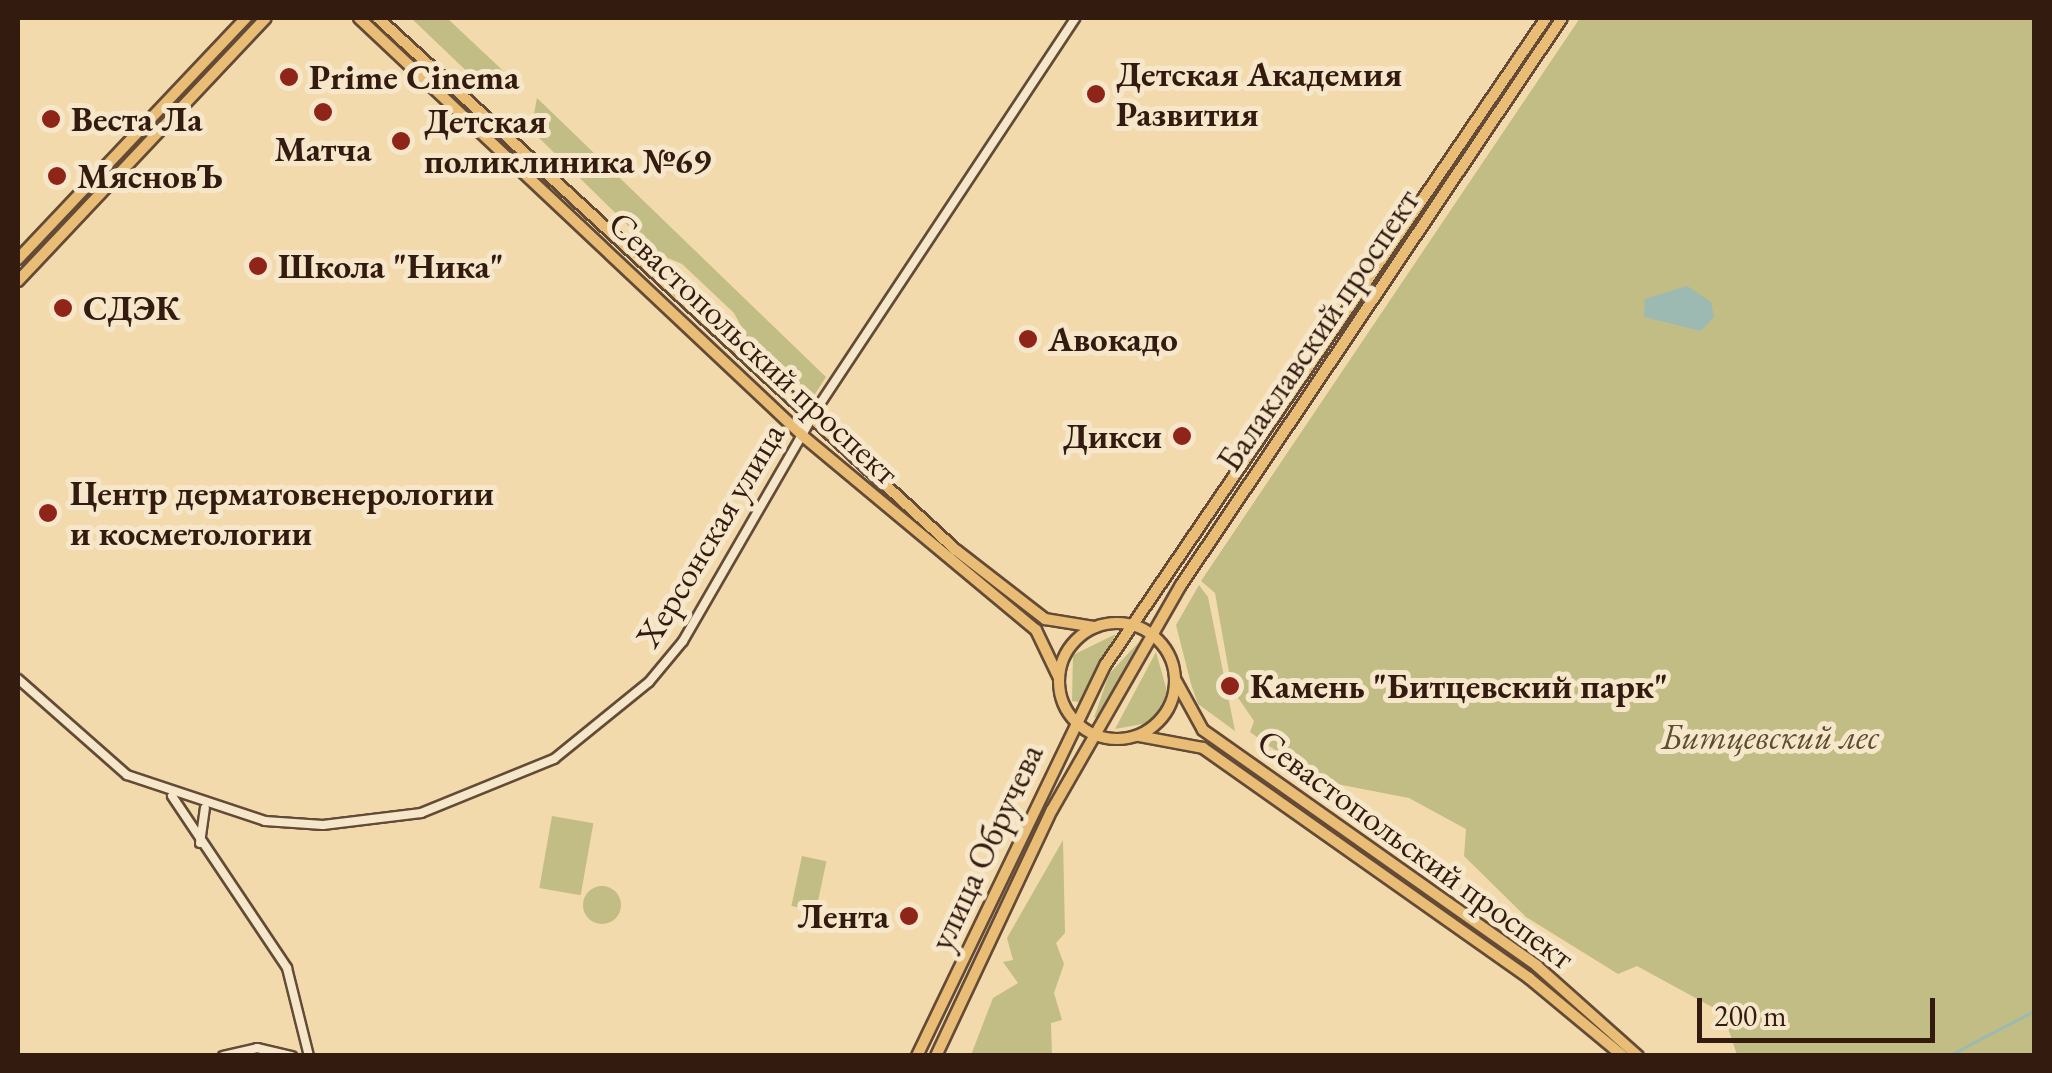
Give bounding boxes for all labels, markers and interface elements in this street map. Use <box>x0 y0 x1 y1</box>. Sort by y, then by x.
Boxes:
place label: Детская Академия Развития <box>1116 53 1402 135</box>
place label: Prime Cinema <box>309 56 519 98</box>
marker: Prime Cinema <box>278 66 300 88</box>
marker: Детская Академия Развития <box>1085 83 1107 105</box>
place label: Веста Ла <box>71 98 202 140</box>
place label: Детская поликлиника №69 <box>424 100 711 182</box>
marker: Матча <box>312 101 334 123</box>
marker: Веста Ла <box>40 108 62 130</box>
place label: Матча <box>274 128 372 170</box>
marker: Детская поликлиника №69 <box>388 128 414 154</box>
place label: МясновЪ <box>77 155 223 197</box>
marker: МясновЪ <box>46 165 68 187</box>
street label: Балаклавский проспект <box>1208 181 1428 479</box>
street label: Севастопольский проспект <box>600 202 908 494</box>
place label: Школа "Ника" <box>278 245 504 287</box>
marker: Школа "Ника" <box>247 255 269 277</box>
place label: СДЭК <box>83 287 180 329</box>
marker: СДЭК <box>52 297 74 319</box>
place label: Авокадо <box>1048 318 1178 360</box>
marker: Авокадо <box>1017 328 1039 350</box>
street label: Херсонская улица <box>627 415 793 655</box>
place label: Дикси <box>1063 415 1162 457</box>
marker: Дикси <box>1171 425 1193 447</box>
place label: Центр дерматовенерологии и косметологии <box>70 472 494 554</box>
marker: Центр дерматовенерологии и косметологии <box>35 500 61 526</box>
place label: Камень "Битцевский парк" <box>1250 665 1668 707</box>
marker: Камень "Битцевский парк" <box>1219 675 1241 697</box>
park label: Битцевский лес <box>1661 716 1879 758</box>
street label: Севастопольский проспект <box>1249 720 1583 978</box>
street label: улица Обручева <box>920 737 1052 957</box>
place label: Лента <box>797 895 889 937</box>
marker: Лента <box>898 905 920 927</box>
scale bar <box>1702 978 1940 1040</box>
text: 200 m <box>1714 996 1787 1035</box>

